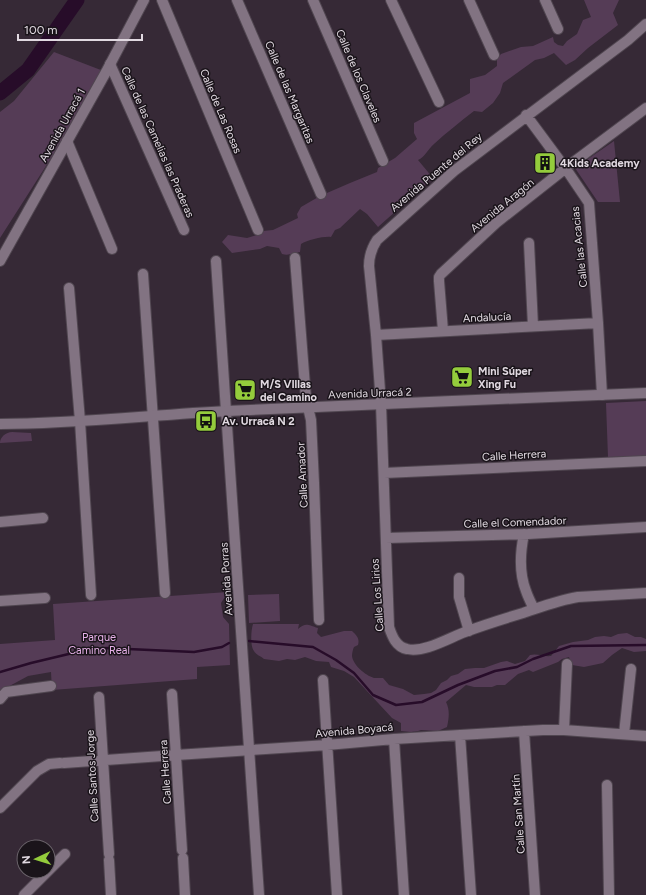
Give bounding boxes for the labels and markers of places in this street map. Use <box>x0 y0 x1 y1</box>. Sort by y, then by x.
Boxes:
building icon: 4Kids Academy <box>532 150 558 176</box>
place label: 4Kids Academy <box>560 157 640 170</box>
supermarket icon: Mini Súper Xing Fu <box>449 364 475 390</box>
place label: Mini Súper Xing Fu <box>478 365 533 391</box>
supermarket icon: M/S VIllas del Camino <box>232 377 258 403</box>
place label: M/S VIllas del Camino <box>260 378 318 404</box>
bus stop icon: Av. Urracá N 2 <box>193 408 219 434</box>
place label: Av. Urracá N 2 <box>222 415 295 428</box>

